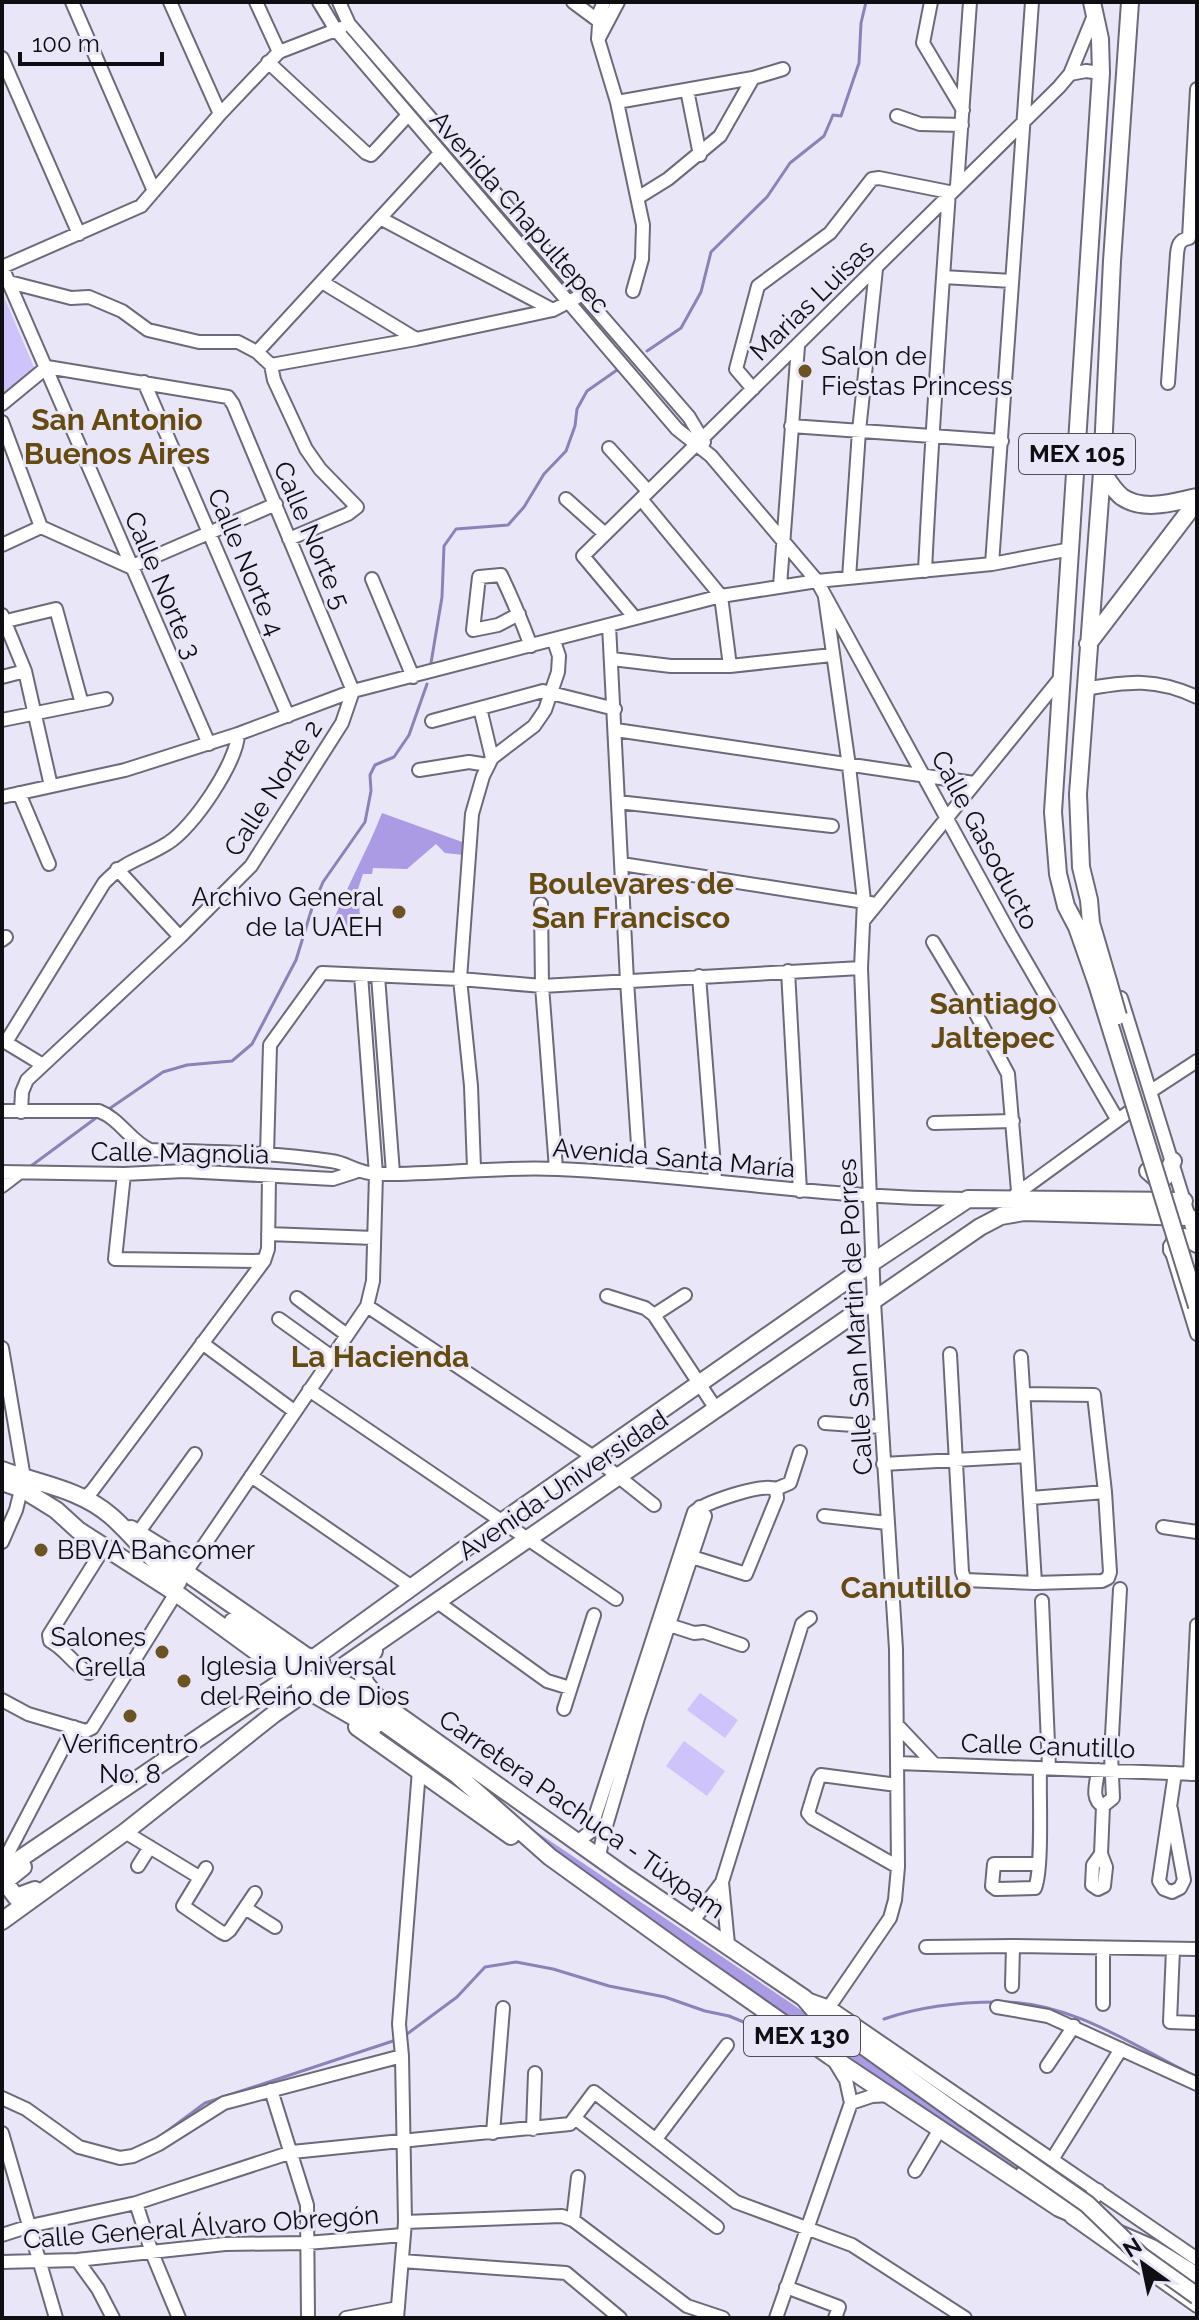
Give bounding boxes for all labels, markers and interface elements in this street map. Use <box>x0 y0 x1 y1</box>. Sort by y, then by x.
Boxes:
scale bar <box>20 16 162 66</box>
text: 100 m <box>32 29 100 58</box>
street label: Avenida Chapultepec <box>424 105 616 319</box>
street label: Marias Luisas <box>744 233 880 367</box>
place label: Salon de Fiestas Princess <box>821 341 1013 401</box>
marker: Salon de Fiestas Princess <box>796 362 814 380</box>
district label: San Antonio Buenos Aires <box>24 402 210 471</box>
road number: MEX 105 <box>1019 434 1135 474</box>
street label: Calle Norte 5 <box>268 457 356 613</box>
street label: Calle Norte 4 <box>202 484 290 640</box>
street label: Calle Norte 3 <box>119 507 207 663</box>
street label: Calle Norte 2 <box>218 714 328 862</box>
street label: Calle Gasoducto <box>925 745 1045 935</box>
district label: Boulevares de San Francisco <box>528 866 734 935</box>
place label: Archivo General de la UAEH <box>192 882 384 942</box>
marker: Archivo General de la UAEH <box>390 903 408 921</box>
district label: Santiago Jaltepec <box>929 986 1057 1055</box>
street label: Avenida Santa María <box>551 1132 797 1184</box>
street label: Calle Magnolia <box>91 1136 269 1170</box>
street label: Calle San Martin de Porres <box>832 1158 878 1476</box>
district label: La Hacienda <box>291 1339 469 1374</box>
street label: Avenida Universidad <box>453 1404 673 1566</box>
place label: BBVA Bancomer <box>57 1535 255 1565</box>
marker: BBVA Bancomer <box>32 1541 50 1559</box>
district label: Canutillo <box>841 1570 971 1605</box>
place label: Salones Grella <box>51 1622 146 1682</box>
marker: Salones Grella <box>153 1643 171 1661</box>
place label: Iglesia Universal del Reino de Dios <box>200 1651 409 1711</box>
marker: Iglesia Universal del Reino de Dios <box>175 1672 193 1690</box>
street label: Carretera Pachuca - Túxpam <box>433 1704 731 1924</box>
marker: Verificentro No. 8 <box>121 1707 139 1725</box>
street label: Calle Canutillo <box>960 1728 1136 1764</box>
place label: Verificentro No. 8 <box>62 1729 198 1789</box>
road number: MEX 130 <box>744 2016 860 2056</box>
street label: Calle General Álvaro Obregón <box>22 2200 380 2254</box>
north arrow <box>1103 2224 1183 2304</box>
text: N <box>1118 2232 1146 2263</box>

